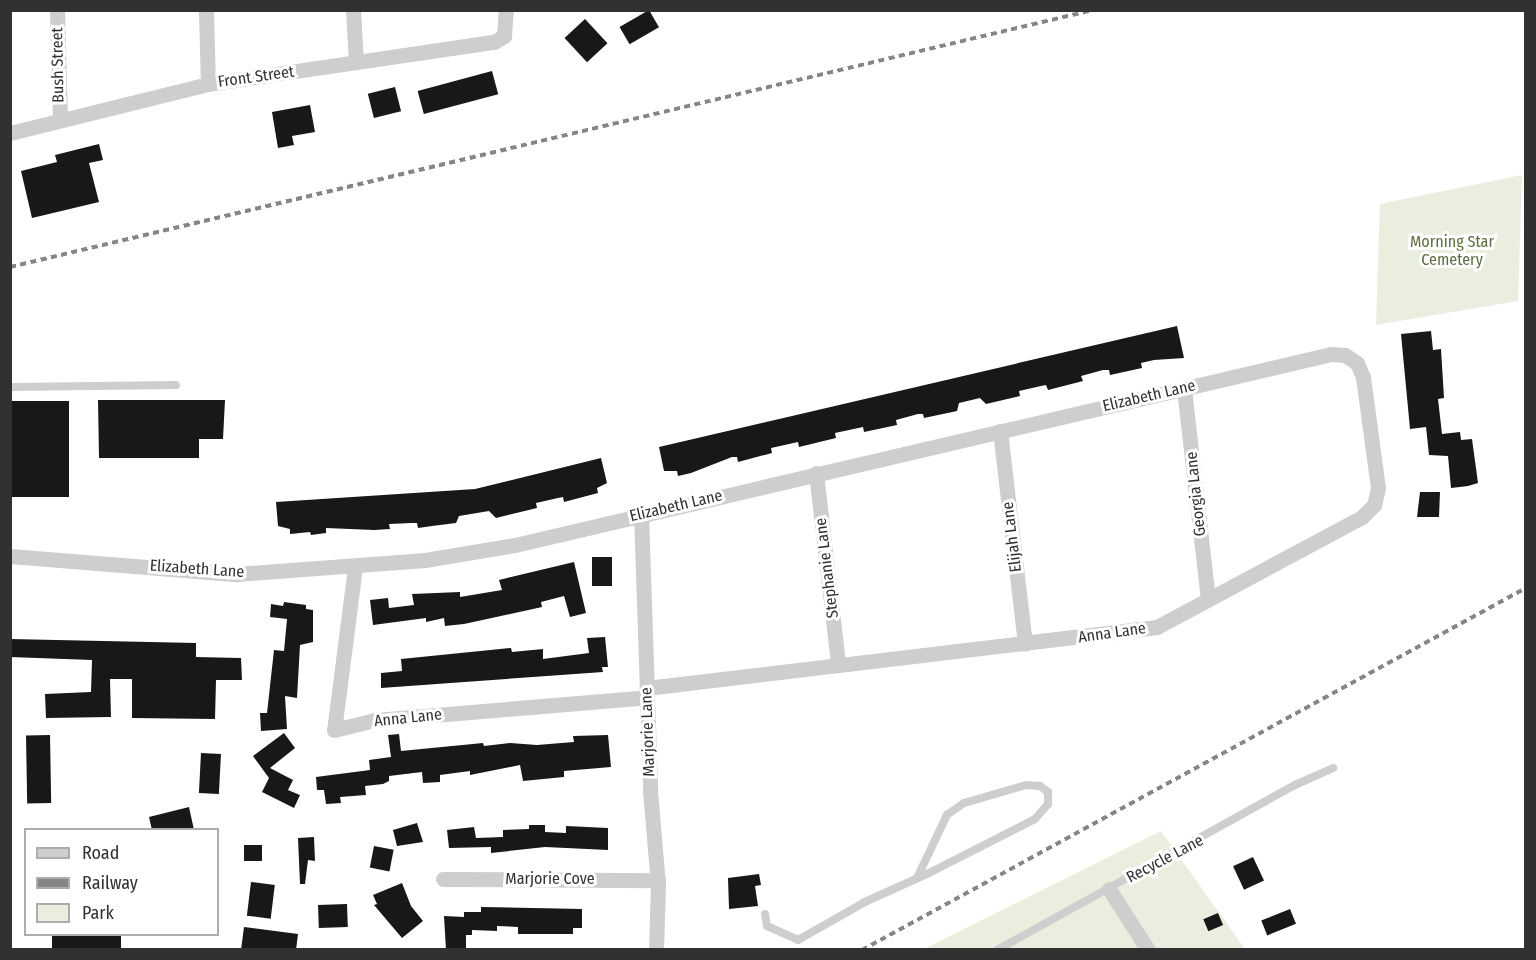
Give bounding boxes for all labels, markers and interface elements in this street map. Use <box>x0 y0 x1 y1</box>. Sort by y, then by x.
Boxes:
street label: Bush Street <box>48 27 68 103</box>
street label: Front Street <box>217 62 295 92</box>
park label: Morning Star Cemetery <box>1410 232 1494 270</box>
street label: Elizabeth Lane <box>1101 376 1197 416</box>
street label: Georgia Lane <box>1182 451 1210 537</box>
street label: Elizabeth Lane <box>628 486 724 526</box>
street label: Elijah Lane <box>998 501 1026 573</box>
street label: Stephanie Lane <box>811 517 843 619</box>
street label: Elizabeth Lane <box>149 556 245 582</box>
street label: Anna Lane <box>1077 619 1147 647</box>
street label: Marjorie Lane <box>637 687 659 777</box>
street label: Anna Lane <box>373 705 443 731</box>
legend <box>24 828 219 936</box>
street label: Recycle Lane <box>1123 831 1207 887</box>
text: Road <box>82 842 119 864</box>
street label: Marjorie Cove <box>505 869 595 889</box>
text: Railway <box>82 872 138 894</box>
text: Park <box>82 902 114 924</box>

